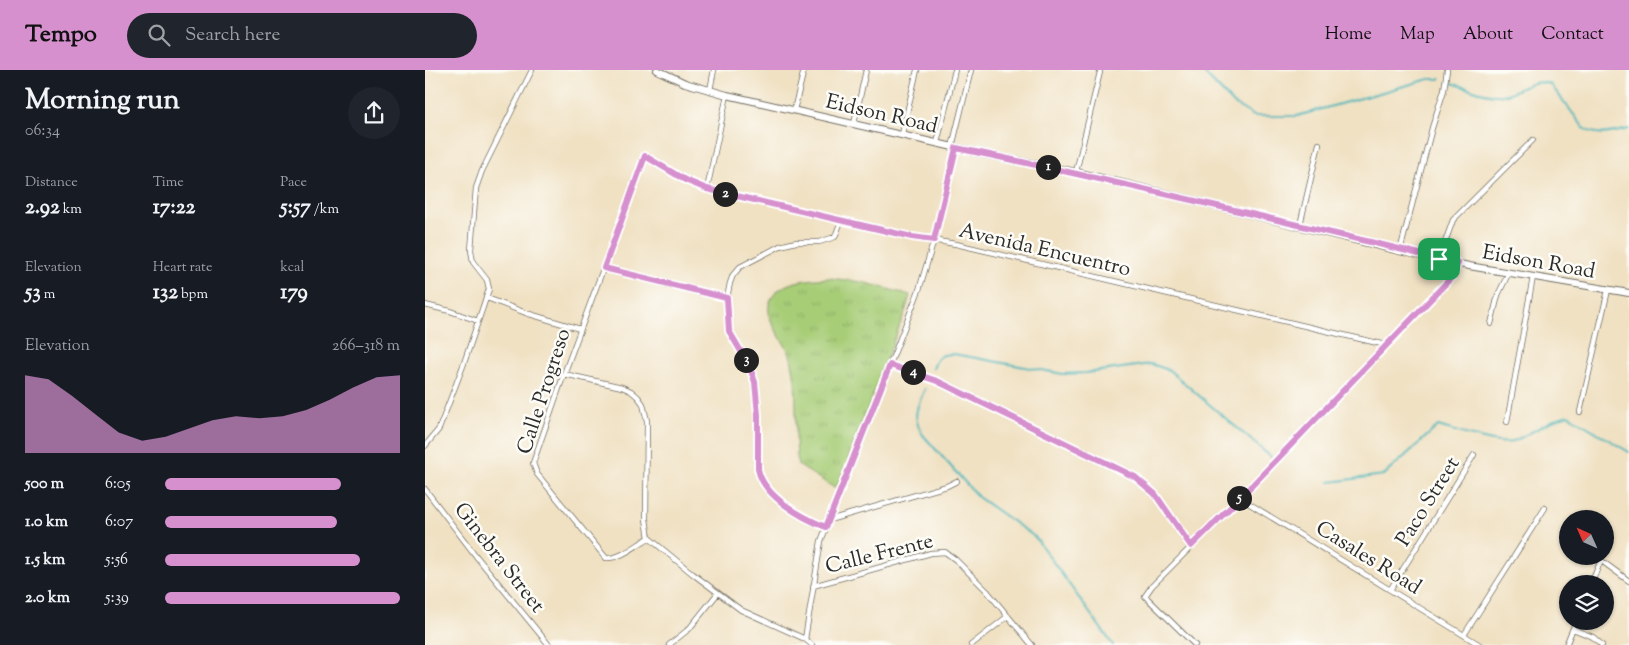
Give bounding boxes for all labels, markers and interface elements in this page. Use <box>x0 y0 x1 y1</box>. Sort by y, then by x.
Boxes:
search box <box>127 13 477 58</box>
text: Tempo <box>25 18 97 52</box>
icon: search <box>145 21 173 49</box>
text: Search here <box>185 22 280 49</box>
text: Home <box>1325 22 1372 48</box>
text: Map <box>1400 22 1435 48</box>
text: About <box>1463 22 1513 48</box>
text: Contact <box>1541 22 1604 48</box>
text: Morning run <box>25 81 180 121</box>
button: share <box>348 87 400 139</box>
street label: Eidson Road <box>823 87 941 142</box>
text: 06:34 <box>25 120 60 143</box>
pin: 1 <box>1035 154 1061 180</box>
text: 1 <box>1046 157 1051 177</box>
text: Distance <box>25 173 78 193</box>
text: Time <box>153 173 184 193</box>
text: Pace <box>280 173 307 193</box>
pin: 2 <box>713 182 737 206</box>
text: 2 <box>722 184 729 204</box>
text: 2.92 <box>25 193 60 223</box>
text: 17:22 <box>153 193 195 223</box>
text: 5:57 <box>280 193 311 223</box>
text: km <box>60 200 82 220</box>
text: /km <box>311 200 339 220</box>
street label: Avenida Encuentro <box>956 217 1133 285</box>
pin <box>1418 238 1460 280</box>
street label: Eidson Road <box>1480 238 1598 288</box>
icon: arrive <box>1425 245 1453 273</box>
text: Elevation <box>25 258 82 278</box>
text: Heart rate <box>153 258 212 278</box>
text: kcal <box>280 258 304 278</box>
text: 53 <box>25 278 41 308</box>
text: 132 <box>153 278 178 308</box>
text: 179 <box>280 278 308 308</box>
text: m <box>41 285 55 305</box>
text: bpm <box>178 285 208 305</box>
street label: Calle Progreso <box>510 325 579 458</box>
text: Elevation <box>25 335 90 358</box>
text: 266–318 m <box>332 335 400 358</box>
pin: 3 <box>733 348 759 372</box>
text: 3 <box>744 350 749 370</box>
pin: 4 <box>901 360 925 384</box>
text: 4 <box>910 362 917 382</box>
street label: Paco Street <box>1389 451 1468 553</box>
text: 500 m <box>25 473 64 496</box>
text: 6:05 <box>105 473 131 496</box>
pin: 5 <box>1227 486 1251 510</box>
text: 5 <box>1237 488 1242 508</box>
street label: Ginebra Street <box>446 497 551 620</box>
north arrow <box>1559 510 1614 565</box>
map controls <box>1559 510 1614 630</box>
text: 1.0 km <box>25 511 68 534</box>
text: 6:07 <box>105 511 133 534</box>
street label: Casales Road <box>1309 514 1427 603</box>
street label: Calle Frente <box>822 527 937 583</box>
text: 1.5 km <box>25 549 65 572</box>
text: 5:56 <box>105 549 128 572</box>
button: layers <box>1559 575 1614 630</box>
text: 2.0 km <box>25 587 70 610</box>
text: 5:39 <box>105 587 129 610</box>

